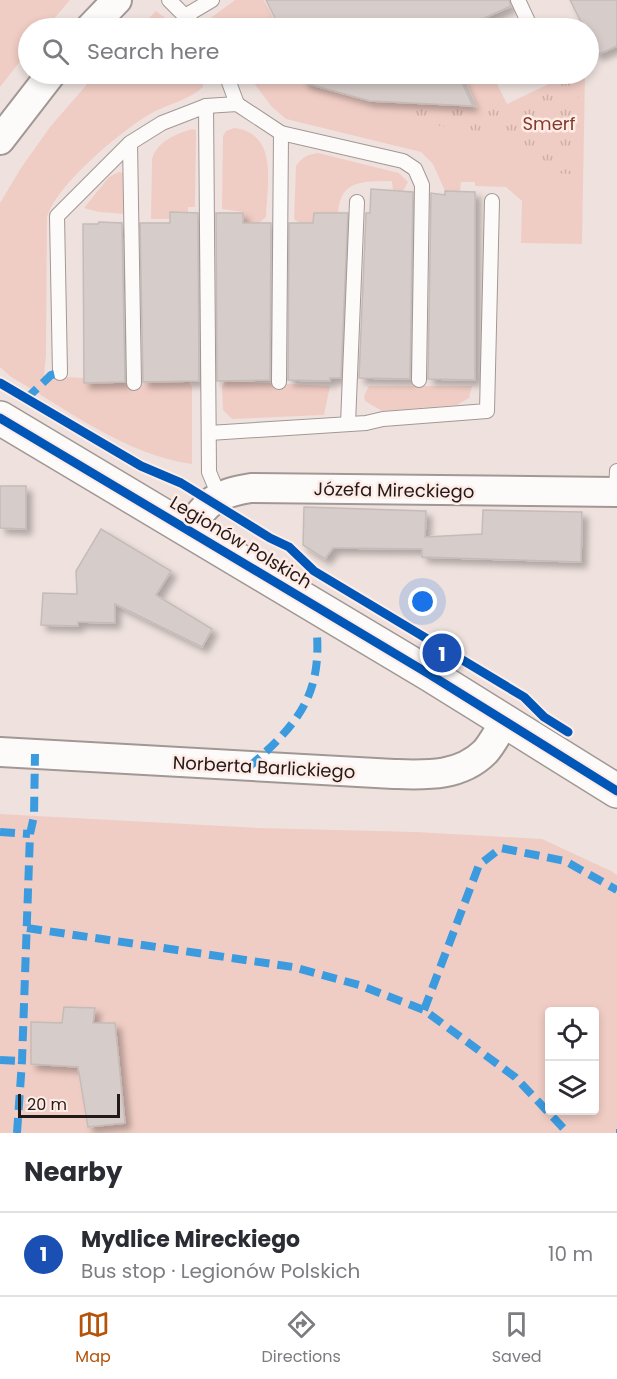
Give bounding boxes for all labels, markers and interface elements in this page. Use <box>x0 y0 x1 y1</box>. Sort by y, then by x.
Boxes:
search box <box>18 18 599 84</box>
icon: search <box>39 35 72 68</box>
text: Search here <box>87 36 220 67</box>
park label: Smerf <box>523 111 576 136</box>
street label: Józefa Mireckiego <box>314 476 474 504</box>
street label: Legionów Polskich <box>165 490 317 594</box>
your location <box>408 587 437 616</box>
pin: 1 <box>422 630 462 676</box>
street label: Norberta Barlickiego <box>172 750 356 784</box>
map controls <box>545 1007 599 1115</box>
button: locate <box>545 1007 599 1061</box>
button: layers <box>545 1061 599 1115</box>
scale bar <box>18 1091 120 1118</box>
text: 20 m <box>27 1093 67 1116</box>
text: Nearby <box>24 1154 122 1190</box>
text: Mydlice Mireckiego <box>81 1224 300 1255</box>
text: 1 <box>40 1240 47 1268</box>
text: 10 m <box>548 1240 593 1268</box>
text: Bus stop · Legionów Polskich <box>81 1257 360 1285</box>
tab: Map <box>75 1308 111 1369</box>
tab: Directions <box>262 1308 341 1369</box>
tab: Saved <box>492 1308 542 1369</box>

